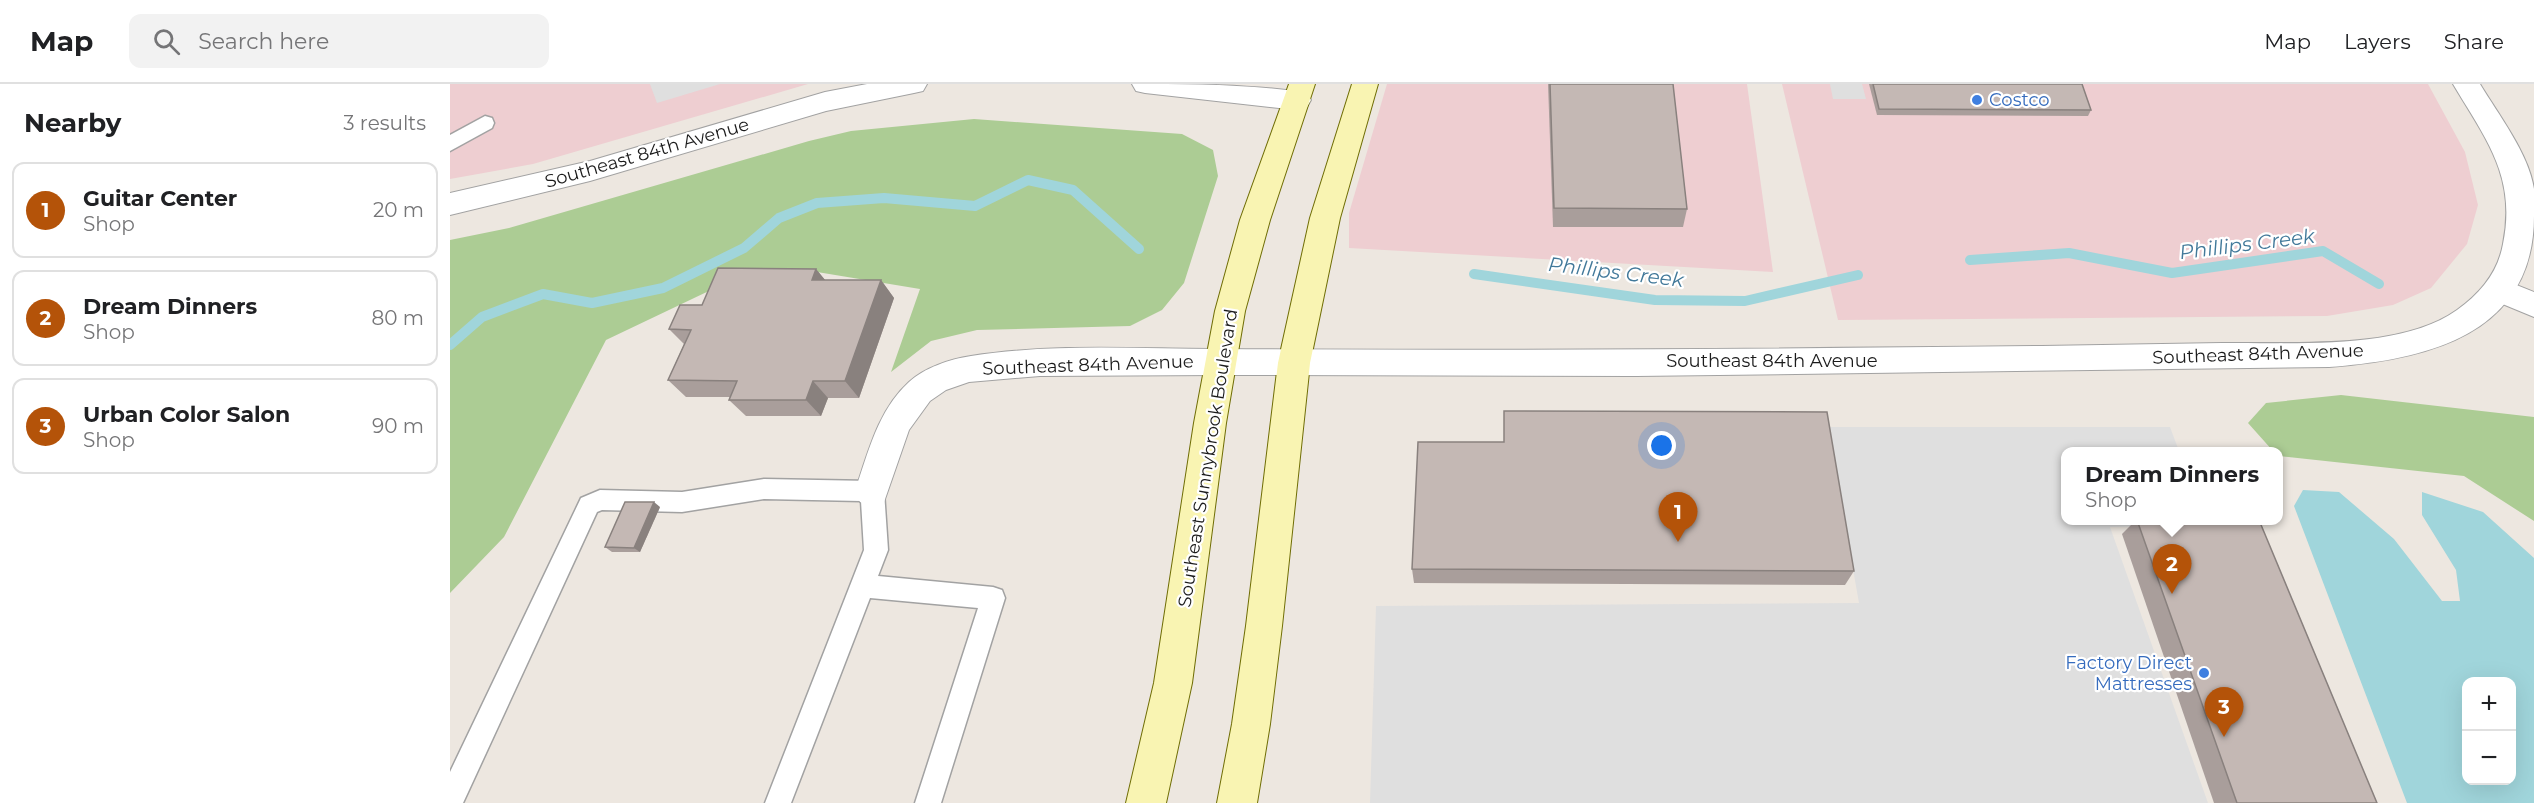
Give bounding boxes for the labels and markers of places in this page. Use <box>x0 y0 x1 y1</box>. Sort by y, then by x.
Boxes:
place label: Costco <box>1989 89 2050 111</box>
marker: Costco <box>1970 93 1984 107</box>
pin: 1 <box>1658 492 1698 542</box>
pin: 2 <box>2152 544 2192 594</box>
place label: Factory Direct Mattresses <box>2065 652 2192 695</box>
marker: Factory Direct Mattresses <box>2197 666 2211 680</box>
pin: 3 <box>2204 688 2244 737</box>

